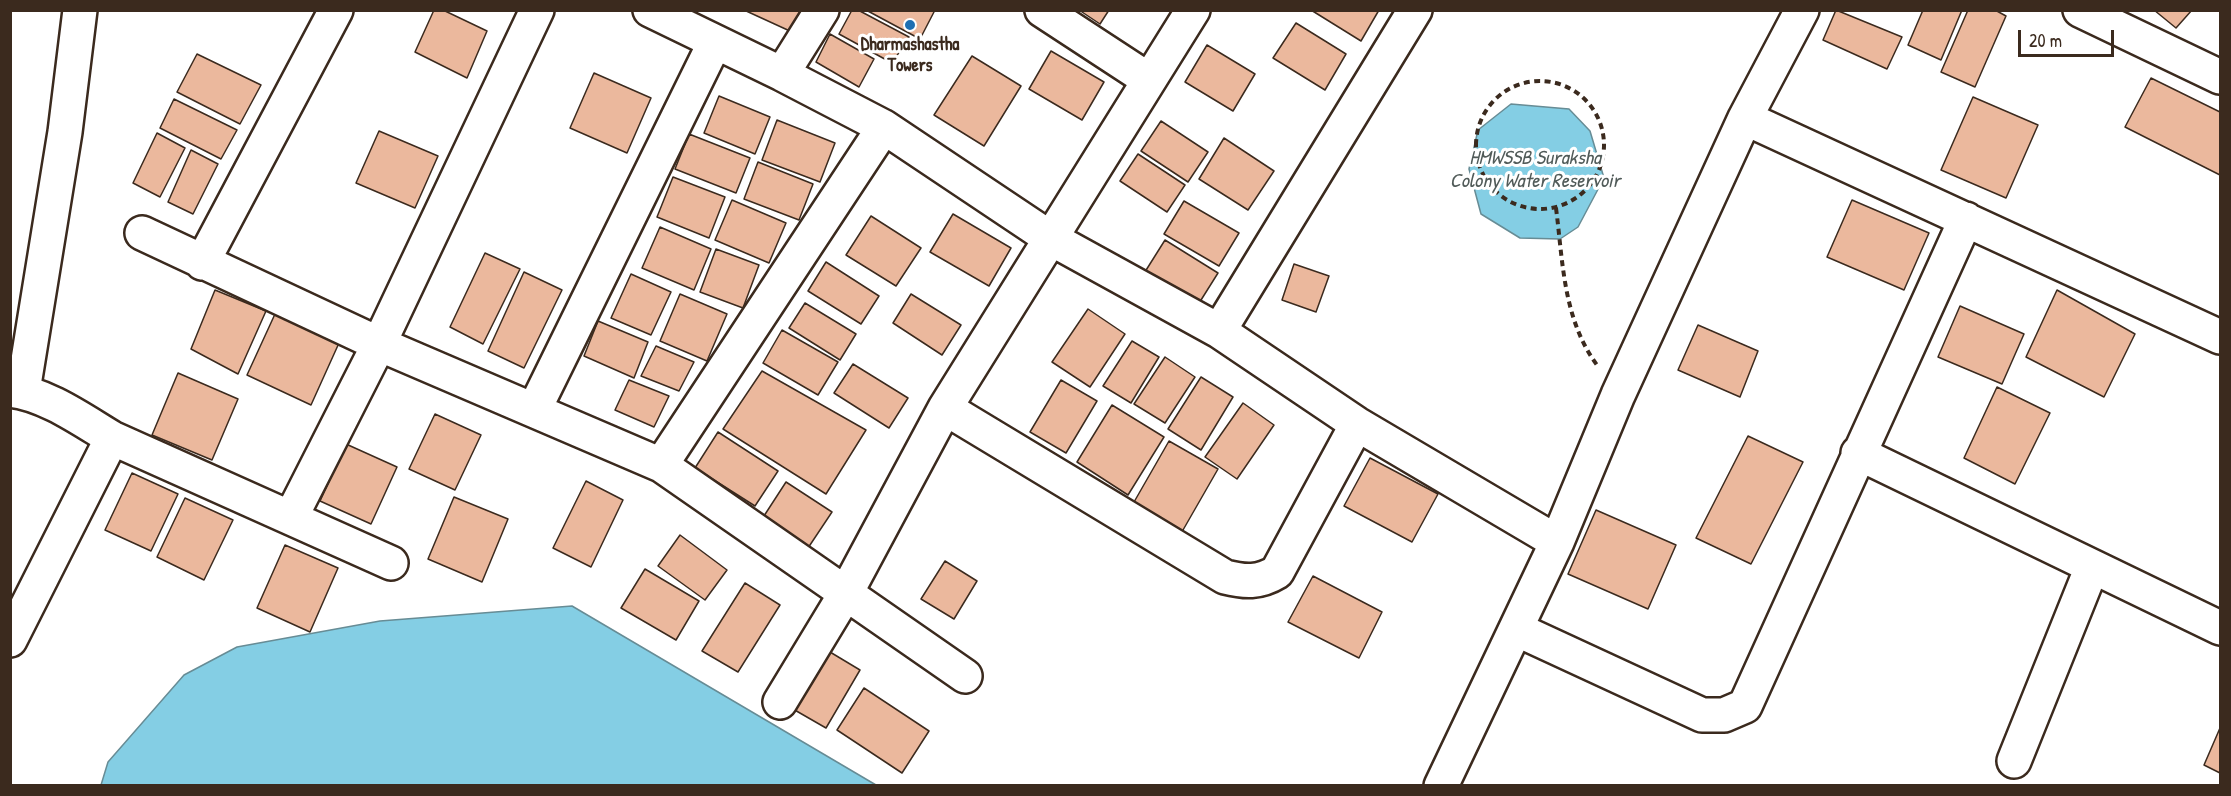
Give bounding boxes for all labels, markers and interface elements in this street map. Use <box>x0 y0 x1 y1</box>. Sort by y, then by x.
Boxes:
marker: Dharmashastha Towers <box>903 18 917 32</box>
scale bar <box>2021 18 2117 56</box>
text: 20 m <box>2029 28 2062 53</box>
place label: Dharmashastha Towers <box>861 34 959 76</box>
water label: HMWSSB Suraksha Colony Water Reservoir <box>1450 147 1620 194</box>

